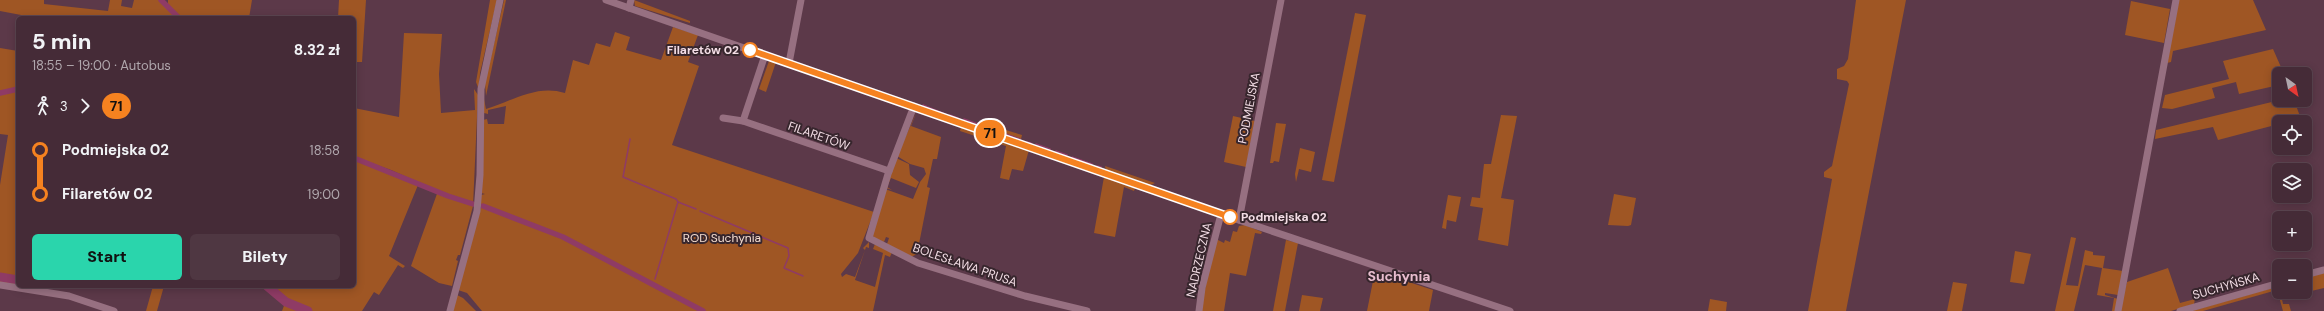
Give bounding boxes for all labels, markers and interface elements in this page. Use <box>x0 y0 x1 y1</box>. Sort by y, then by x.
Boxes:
text: 5 min <box>32 27 91 56</box>
text: 8.32 zł <box>294 40 340 60</box>
place label: Filaretów 02 <box>667 42 739 58</box>
marker: Filaretów 02 <box>742 42 758 58</box>
text: 18:55 – 19:00 · Autobus <box>32 57 171 74</box>
north arrow <box>2272 67 2312 107</box>
map controls <box>2272 67 2312 299</box>
street label: PODMIEJSKA <box>1234 71 1264 145</box>
icon: walk <box>32 95 54 117</box>
icon: forward <box>74 95 96 117</box>
text: 71 <box>110 97 123 115</box>
text: 3 <box>60 98 68 115</box>
button: locate <box>2272 115 2312 155</box>
street label: FILARETÓW <box>786 118 852 154</box>
line badge: 71 <box>972 120 1008 146</box>
text: 71 <box>984 124 996 142</box>
text: Podmiejska 02 <box>62 140 169 160</box>
text: 18:58 <box>310 142 340 159</box>
button: layers <box>2272 163 2312 203</box>
text: Filaretów 02 <box>62 184 152 204</box>
text: 19:00 <box>307 186 340 203</box>
marker: Podmiejska 02 <box>1222 209 1238 225</box>
place label: Podmiejska 02 <box>1241 209 1327 225</box>
button: + <box>2272 211 2312 251</box>
street label: NADRZECZNA <box>1183 221 1215 299</box>
park label: ROD Suchynia <box>683 230 761 246</box>
button: Start <box>32 234 182 280</box>
button: Bilety <box>190 234 340 280</box>
street label: BOLESŁAWA PRUSA <box>911 240 1019 290</box>
button: − <box>2272 259 2312 299</box>
district label: Suchynia <box>1367 267 1431 285</box>
street label: SUCHYŃSKA <box>2191 269 2261 303</box>

